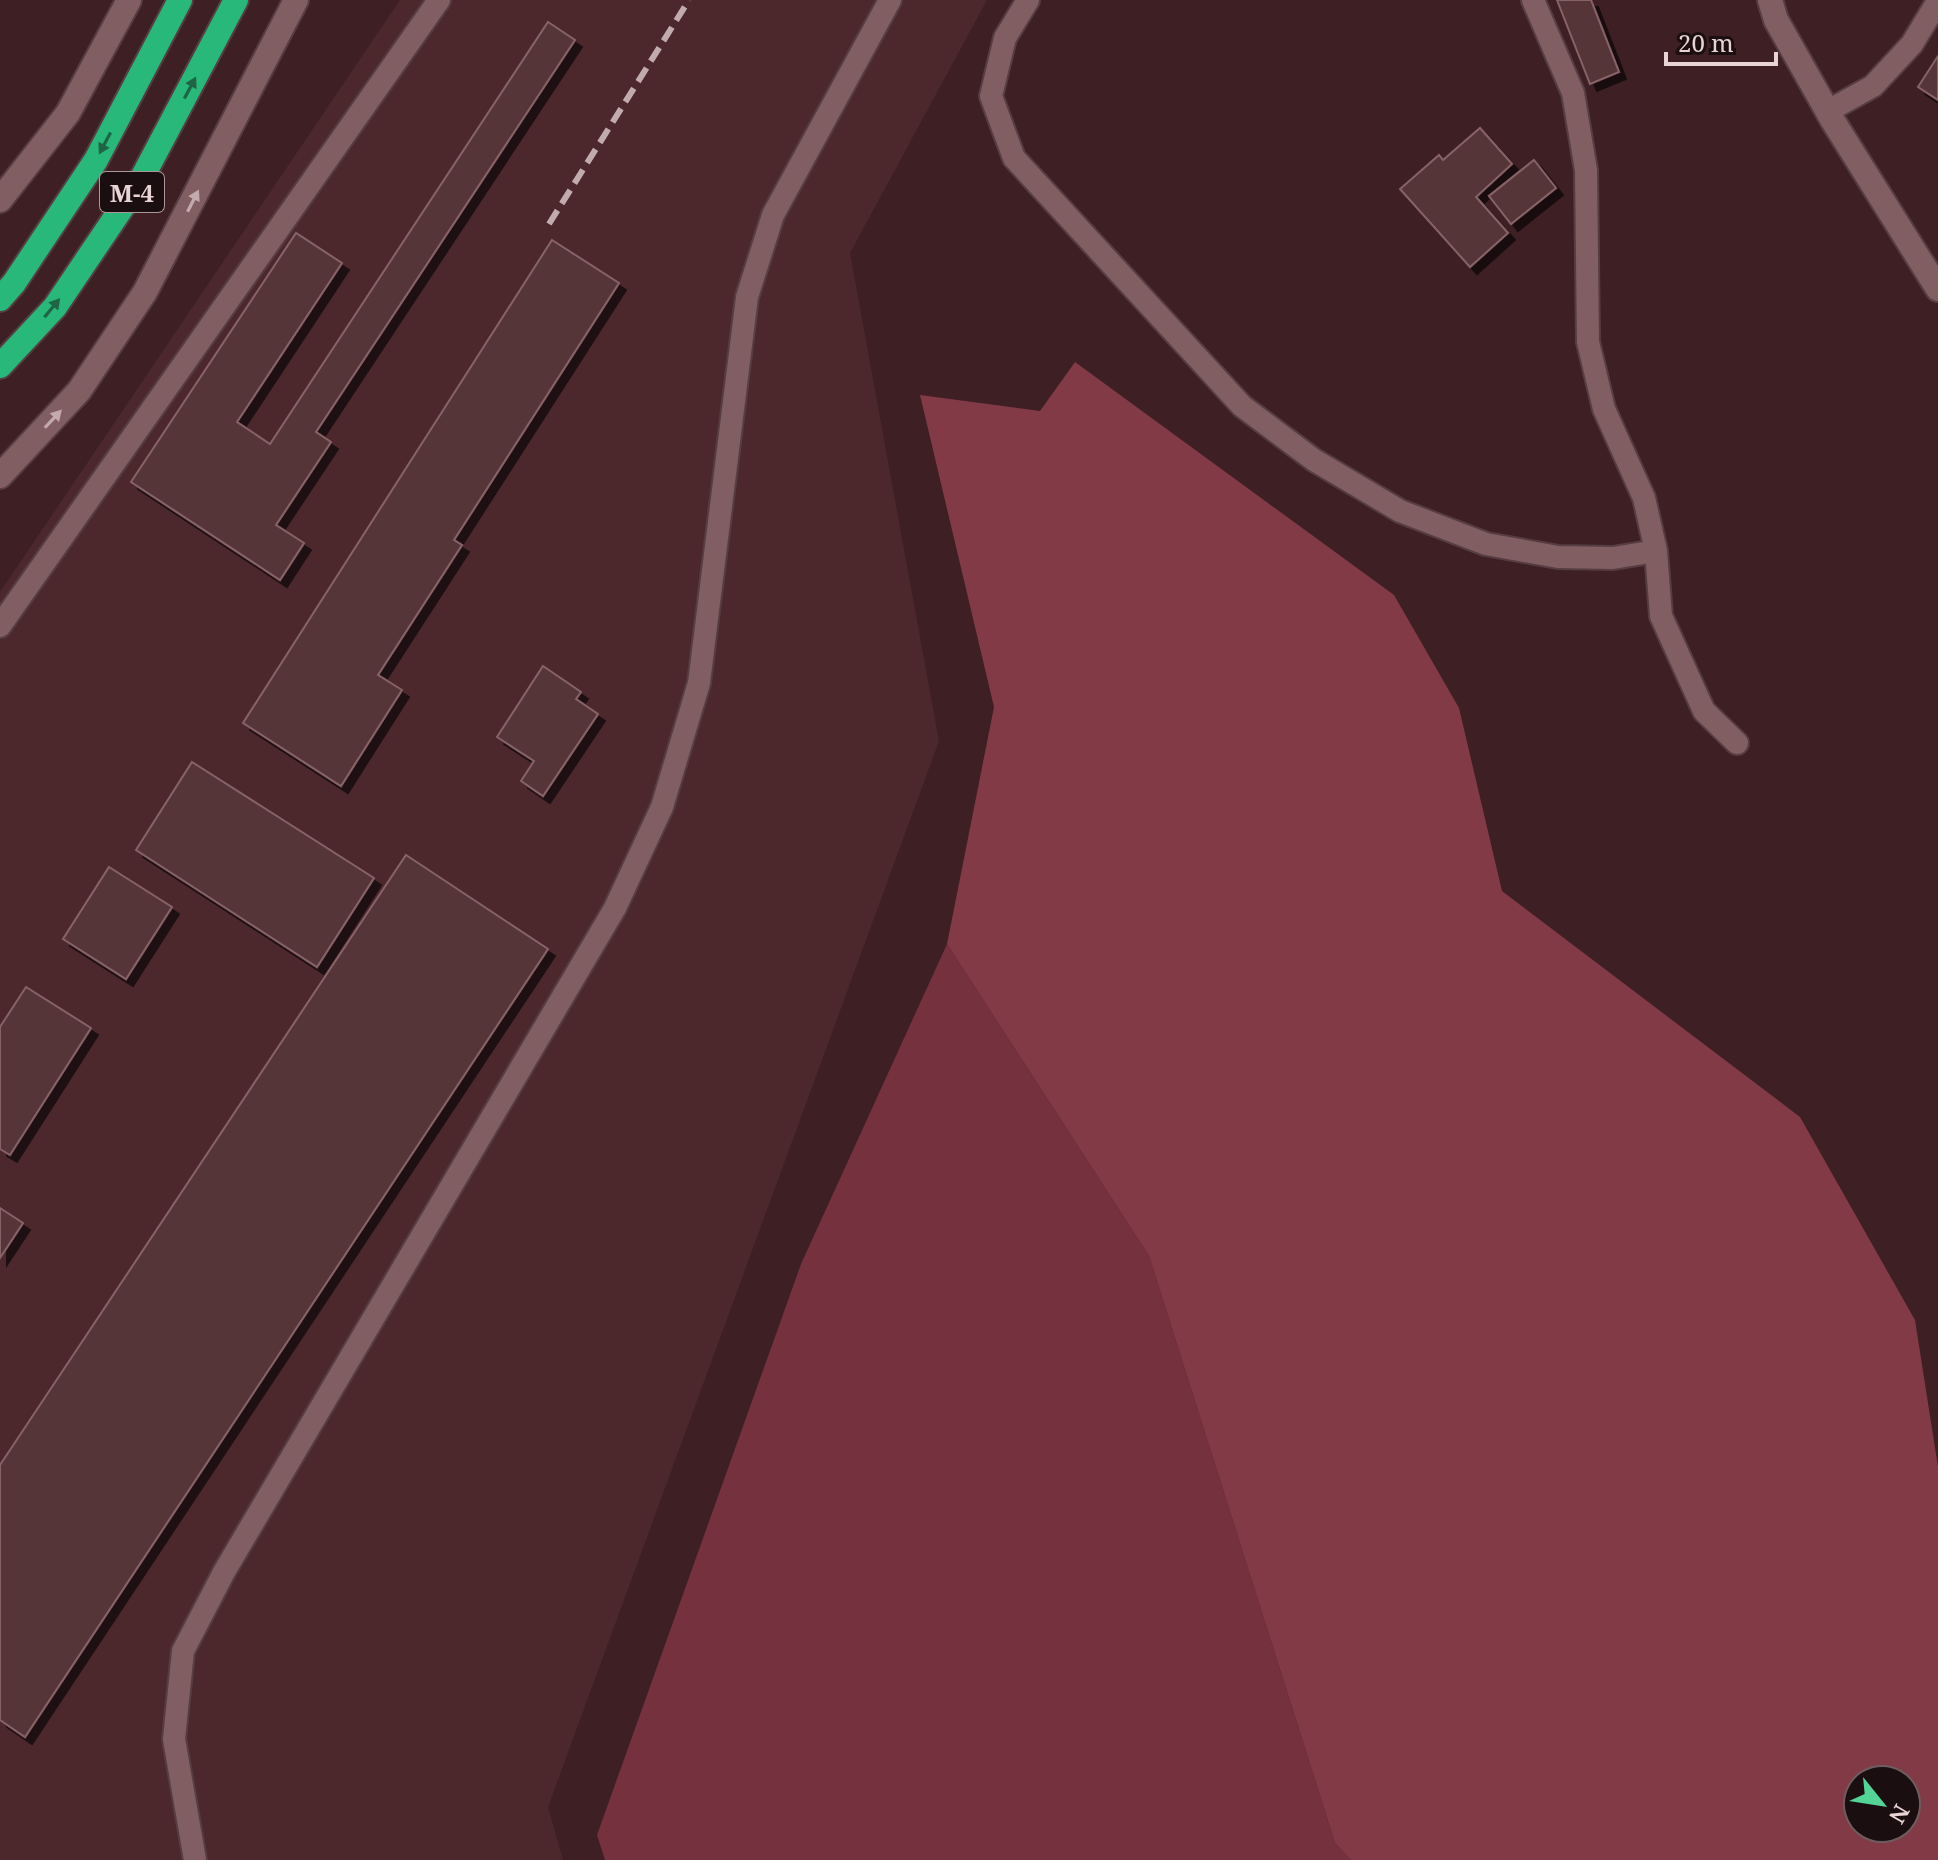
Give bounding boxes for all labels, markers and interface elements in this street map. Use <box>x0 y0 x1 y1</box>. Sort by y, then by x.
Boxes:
scale bar <box>1666 16 1776 66</box>
text: 20 m <box>1678 26 1734 59</box>
one-way arrow <box>183 76 196 99</box>
one-way arrow <box>98 132 111 155</box>
road number: М-4 <box>100 172 164 212</box>
one-way arrow <box>186 189 199 212</box>
one-way arrow <box>44 298 60 318</box>
one-way arrow <box>44 410 62 429</box>
north arrow <box>1842 1764 1922 1844</box>
text: N <box>1883 1799 1918 1830</box>

